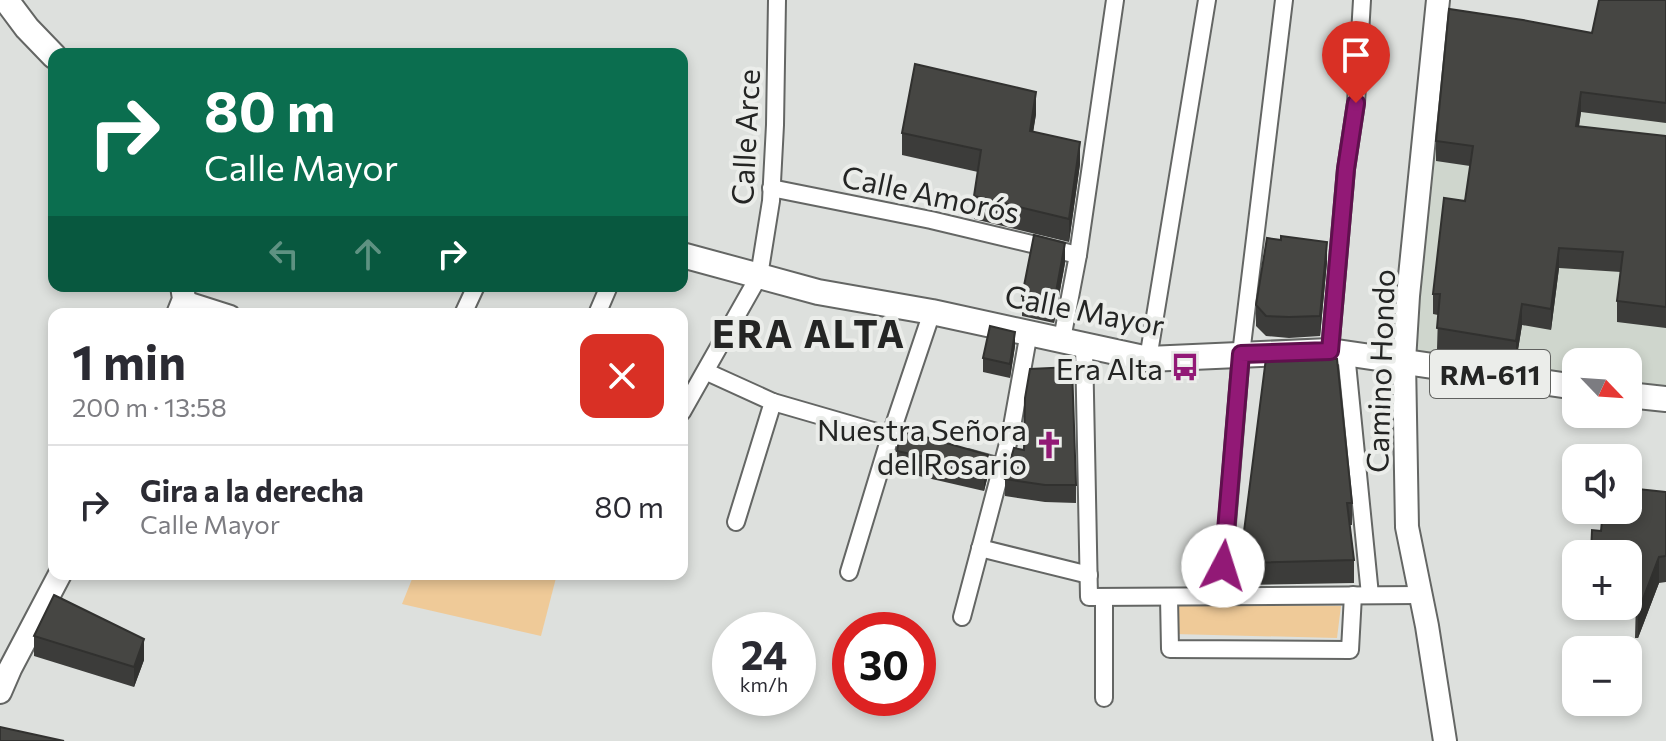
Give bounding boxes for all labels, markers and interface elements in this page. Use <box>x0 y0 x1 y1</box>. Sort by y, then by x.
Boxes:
pin <box>1322 21 1390 103</box>
icon: arrive <box>1334 33 1378 77</box>
street label: Calle Arce <box>722 68 766 206</box>
text: 80 m <box>204 75 335 144</box>
icon: right <box>72 80 176 184</box>
text: Calle Mayor <box>204 144 398 188</box>
street label: Calle Amorós <box>839 156 1023 230</box>
icon: left <box>262 232 306 276</box>
icon: ahead <box>346 232 390 276</box>
icon: right <box>430 232 474 276</box>
street label: Camino Hondo <box>1357 268 1401 474</box>
street label: Calle Mayor <box>1002 275 1168 343</box>
district label: ERA ALTA <box>712 309 906 356</box>
text: 1 min <box>72 331 186 390</box>
button: close <box>580 334 664 418</box>
north arrow <box>1562 348 1642 428</box>
map controls <box>1562 348 1642 716</box>
place label: Era Alta <box>1056 349 1163 386</box>
road number: RM-611 <box>1430 350 1550 398</box>
bus stop icon: Era Alta <box>1170 352 1200 382</box>
text: 200 m · 13:58 <box>72 391 227 422</box>
place label: Nuestra Señora del Rosario <box>817 410 1027 481</box>
church icon: Nuestra Señora del Rosario <box>1034 430 1064 460</box>
button: sound <box>1562 444 1642 524</box>
text: Gira a la derecha <box>140 471 364 508</box>
icon: right <box>72 483 116 527</box>
text: 80 m <box>594 487 664 524</box>
text: Calle Mayor <box>140 508 280 539</box>
position arrow <box>1181 524 1265 608</box>
button: + <box>1562 540 1642 620</box>
speed limit sign: 30 <box>832 612 936 716</box>
text: 24 <box>741 629 787 678</box>
button: − <box>1562 636 1642 716</box>
text: km/h <box>740 672 788 696</box>

